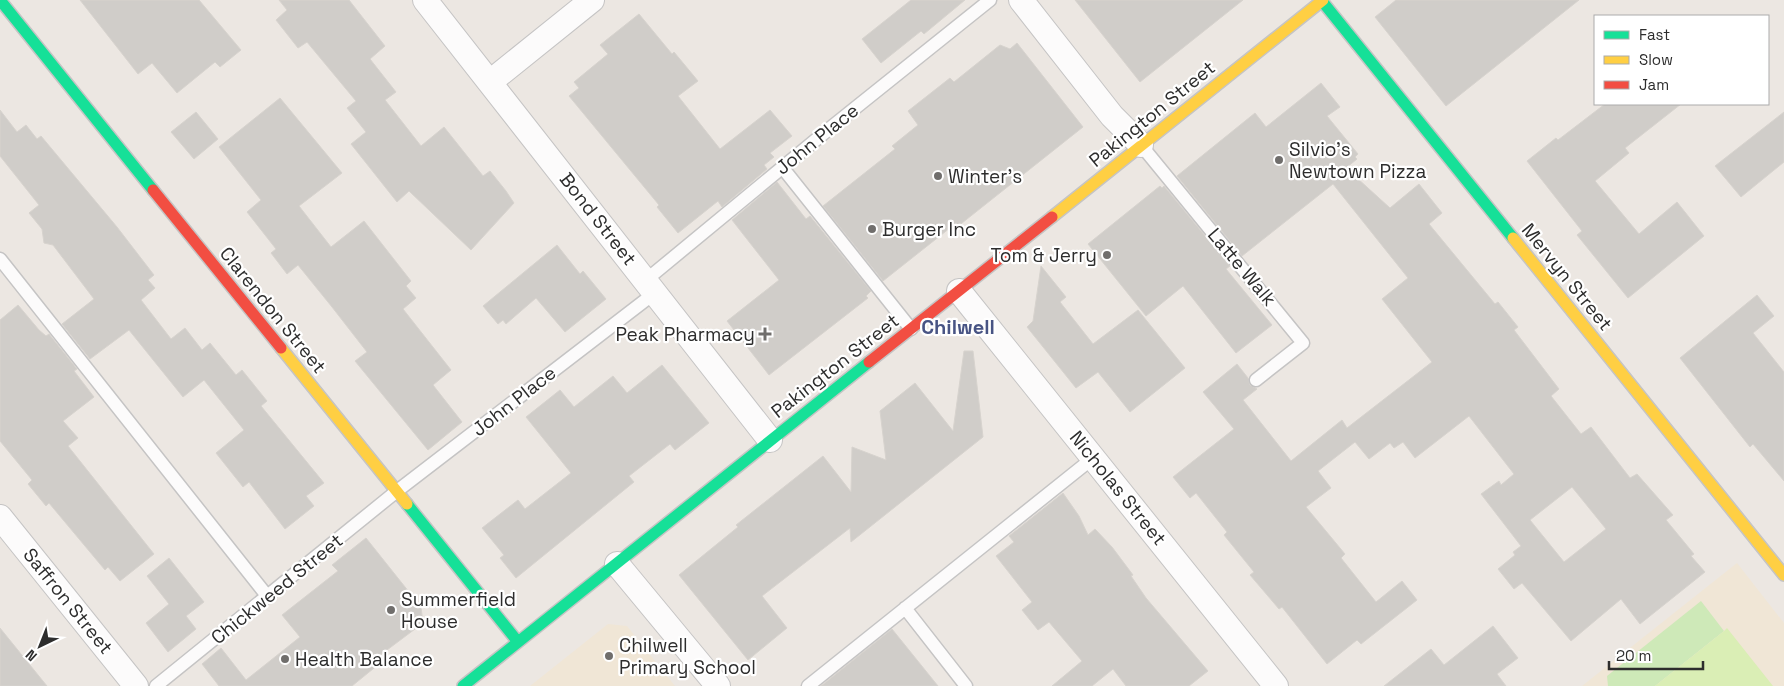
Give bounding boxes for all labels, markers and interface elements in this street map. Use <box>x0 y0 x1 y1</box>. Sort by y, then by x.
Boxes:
legend <box>1594 15 1769 105</box>
text: Fast <box>1639 25 1670 44</box>
text: Slow <box>1639 50 1673 69</box>
street label: Pakington Street <box>1084 55 1220 173</box>
text: Jam <box>1639 75 1669 94</box>
street label: John Place <box>770 98 864 180</box>
place label: Silvio's Newtown Pizza <box>1289 137 1426 184</box>
marker: Silvio's Newtown Pizza <box>1273 154 1285 166</box>
place label: Winter's <box>948 164 1022 189</box>
street label: Bond Street <box>554 168 642 270</box>
marker: Winter's <box>932 170 944 182</box>
place label: Burger Inc <box>882 217 976 242</box>
street label: Mervyn Street <box>1516 218 1618 336</box>
marker: Burger Inc <box>866 223 878 235</box>
street label: Latte Walk <box>1202 223 1282 311</box>
street label: Clarendon Street <box>214 241 332 379</box>
place label: Tom & Jerry <box>990 243 1097 268</box>
marker: Tom & Jerry <box>1101 249 1113 261</box>
street label: Pakington Street <box>766 308 904 424</box>
district label: Chilwell <box>921 314 995 340</box>
place label: Peak Pharmacy <box>615 322 755 347</box>
marker: Peak Pharmacy <box>759 328 771 340</box>
street label: John Place <box>467 360 561 442</box>
street label: Nicholas Street <box>1064 426 1172 550</box>
street label: Chickweed Street <box>206 528 348 650</box>
street label: Saffron Street <box>17 543 119 659</box>
place label: Summerfield House <box>401 587 516 634</box>
marker: Summerfield House <box>385 604 397 616</box>
north arrow <box>15 621 65 671</box>
place label: Chilwell Primary School <box>619 633 756 680</box>
scale bar <box>1609 638 1703 670</box>
text: N <box>22 646 41 665</box>
text: 20 m <box>1616 646 1651 665</box>
place label: Health Balance <box>295 647 433 672</box>
marker: Chilwell Primary School <box>603 650 615 662</box>
marker: Health Balance <box>279 653 291 665</box>

